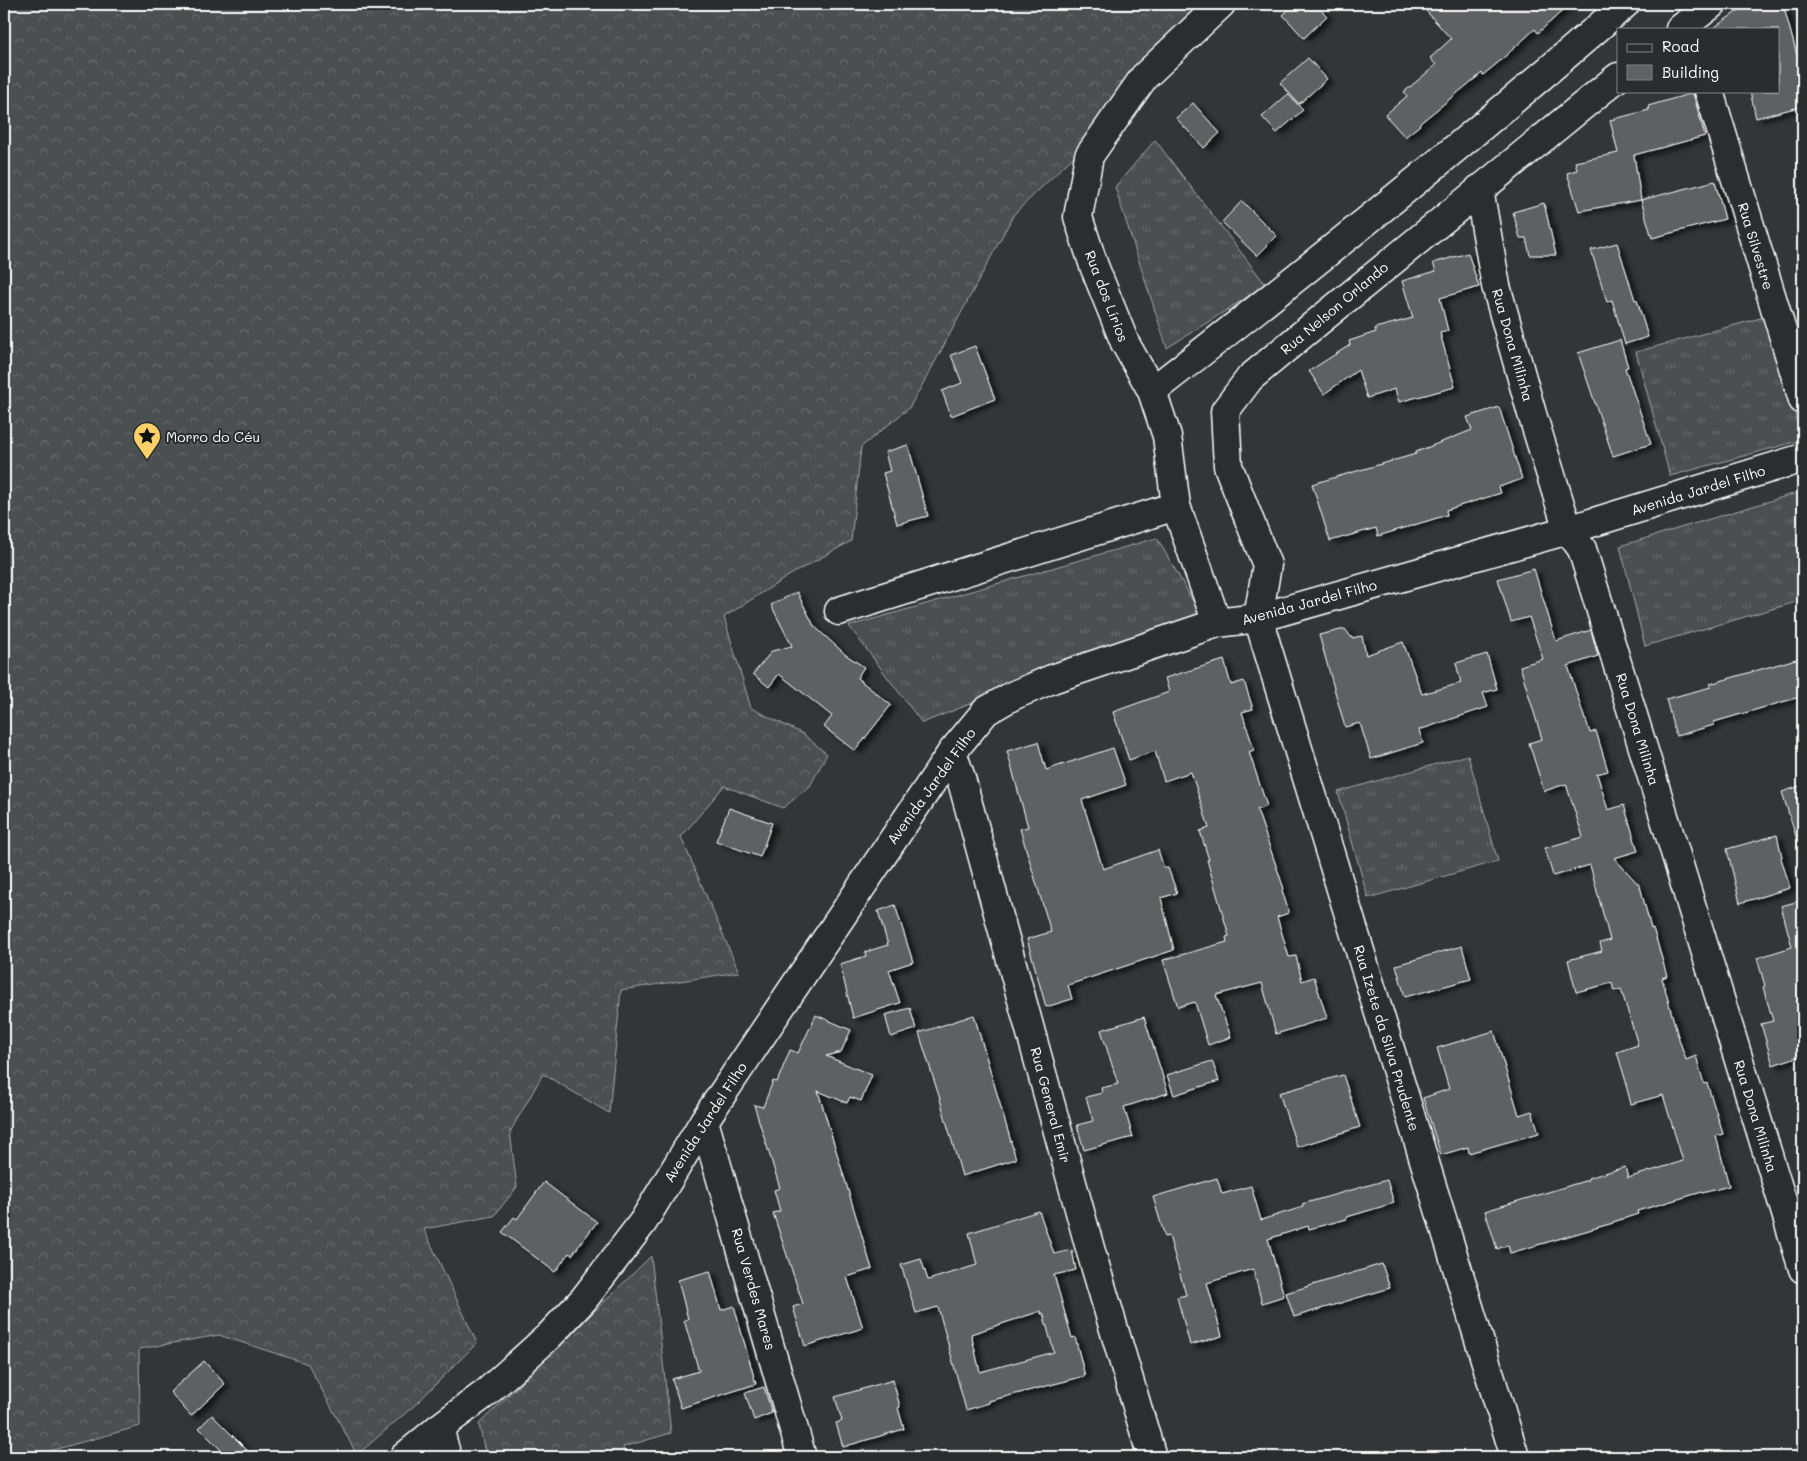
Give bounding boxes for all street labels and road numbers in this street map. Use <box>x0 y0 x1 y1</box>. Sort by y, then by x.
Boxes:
street label: Rua Silvestre <box>1734 200 1778 292</box>
street label: Rua dos Lírios <box>1081 248 1133 344</box>
street label: Rua Nelson Orlando <box>1276 257 1392 359</box>
street label: Rua Dona Milinha <box>1488 286 1538 404</box>
street label: Avenida Jardel Filho <box>1629 461 1767 519</box>
street label: Avenida Jardel Filho <box>1239 575 1379 629</box>
street label: Rua Dona Milinha <box>1612 671 1664 787</box>
street label: Avenida Jardel Filho <box>882 724 980 848</box>
street label: Rua Izete da Silva Prudente <box>1350 943 1424 1133</box>
street label: Rua General Emir <box>1026 1045 1076 1165</box>
street label: Avenida Jardel Filho <box>659 1058 751 1186</box>
street label: Rua Dona Milinha <box>1730 1058 1782 1174</box>
street label: Rua Verdes Mares <box>728 1226 780 1352</box>

